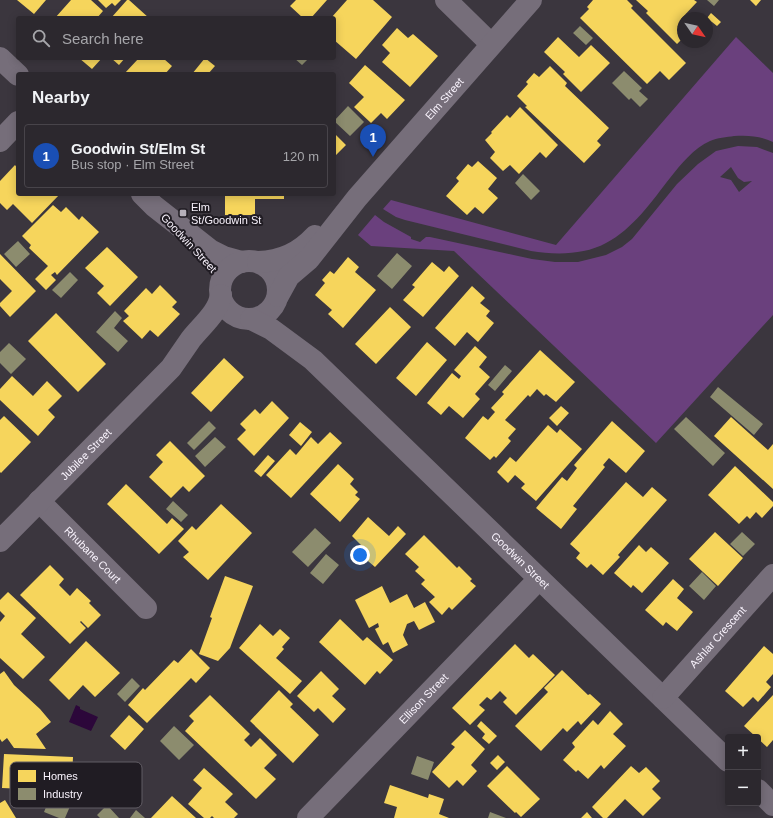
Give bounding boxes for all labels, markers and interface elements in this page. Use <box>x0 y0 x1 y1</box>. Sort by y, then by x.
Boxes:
north arrow <box>677 12 713 48</box>
search box <box>16 16 336 60</box>
icon: search <box>30 27 52 49</box>
text: Search here <box>62 30 144 47</box>
street label: Elm Street <box>423 75 466 122</box>
text: Nearby <box>32 88 90 107</box>
pin: 1 <box>360 124 386 157</box>
text: Goodwin St/Elm St <box>71 140 205 157</box>
text: 1 <box>42 149 50 164</box>
text: 120 m <box>283 149 319 164</box>
text: Bus stop · Elm Street <box>71 157 194 172</box>
place label: Elm St/Goodwin St <box>191 201 261 226</box>
marker: Elm St/Goodwin St <box>178 208 188 218</box>
street label: Goodwin Street <box>159 211 219 275</box>
street label: Jubilee Street <box>58 426 114 482</box>
street label: Rhubane Court <box>62 524 123 585</box>
street label: Goodwin Street <box>489 530 552 591</box>
your location <box>350 545 370 565</box>
street label: Ashlar Crescent <box>687 604 748 670</box>
street label: Ellison Street <box>396 671 450 726</box>
map controls <box>725 734 761 806</box>
button: + <box>725 734 761 770</box>
legend <box>10 762 142 808</box>
text: Homes <box>43 770 78 782</box>
button: − <box>725 770 761 806</box>
text: Industry <box>43 788 83 800</box>

